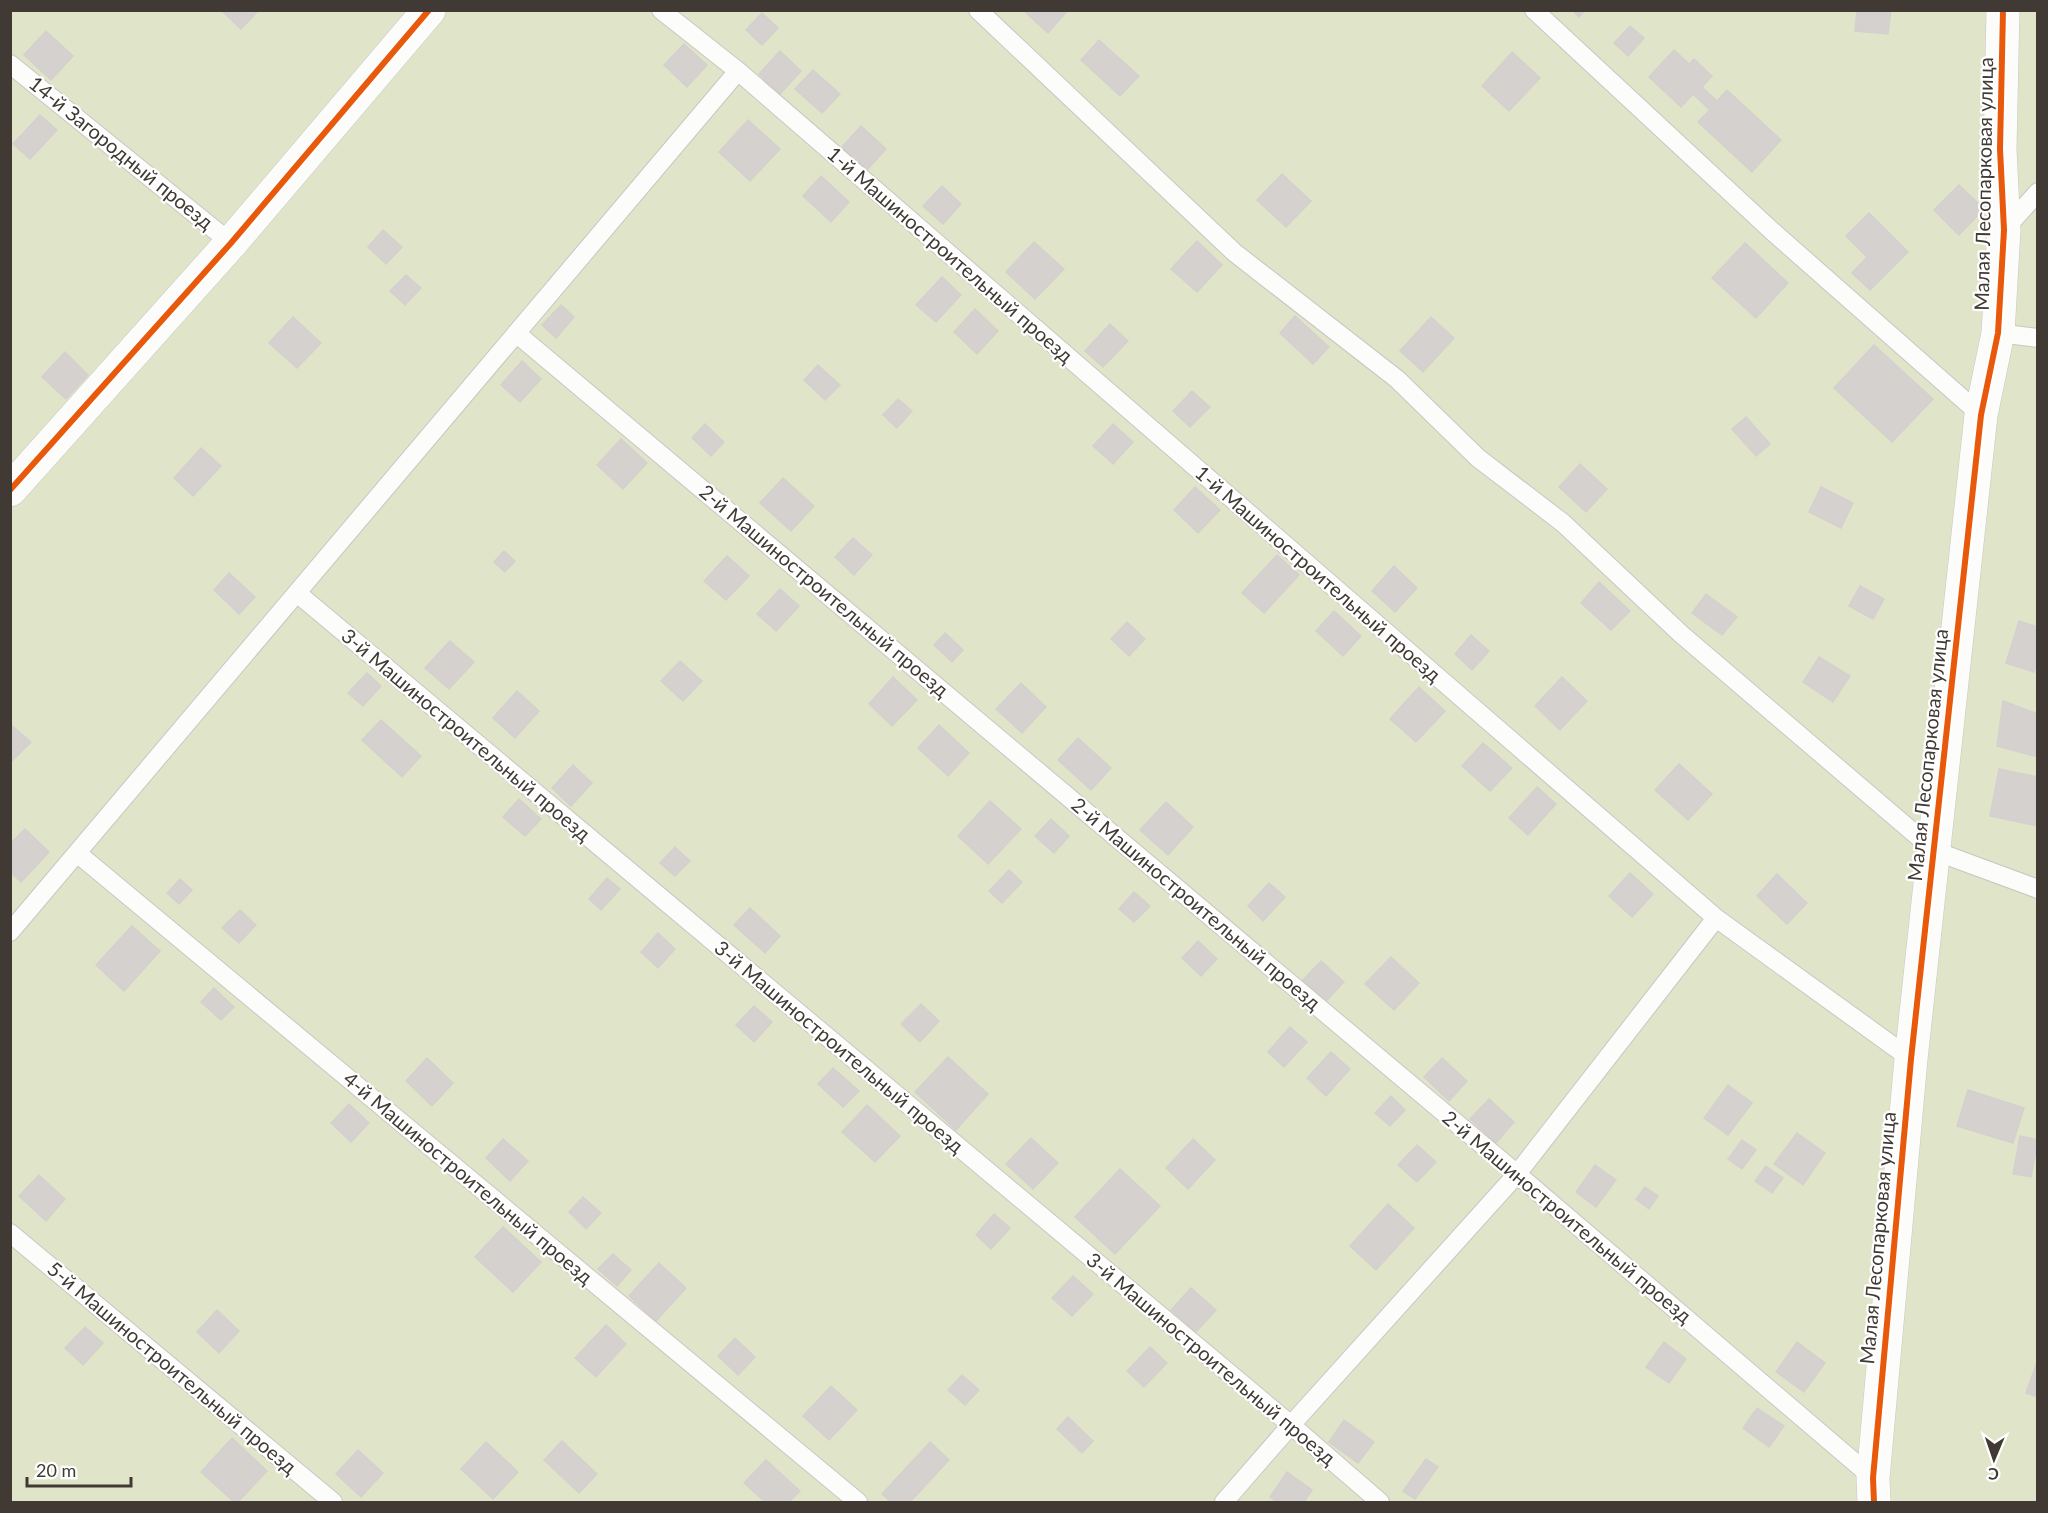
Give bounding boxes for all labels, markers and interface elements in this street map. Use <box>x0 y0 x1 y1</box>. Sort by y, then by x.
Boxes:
street label: Малая Лесопарковая улица <box>1969 57 1997 311</box>
street label: 14-й Загородный проезд <box>25 70 219 234</box>
street label: 1-й Машиностроительный проезд <box>823 141 1078 367</box>
street label: 1-й Машиностроительный проезд <box>1191 460 1446 686</box>
street label: 2-й Машиностроительный проезд <box>695 479 954 702</box>
street label: 3-й Машиностроительный проезд <box>337 623 596 846</box>
street label: Малая Лесопарковая улица <box>1902 628 1952 882</box>
street label: 2-й Машиностроительный проезд <box>1067 792 1326 1015</box>
street label: 3-й Машиностроительный проезд <box>710 935 969 1158</box>
street label: 4-й Машиностроительный проезд <box>339 1066 598 1289</box>
street label: 2-й Машиностроительный проезд <box>1438 1105 1697 1328</box>
street label: Малая Лесопарковая улица <box>1854 1111 1900 1365</box>
street label: 3-й Машиностроительный проезд <box>1082 1247 1341 1470</box>
street label: 5-й Машиностроительный проезд <box>43 1256 302 1479</box>
north arrow <box>1964 1429 2024 1489</box>
scale bar <box>27 1450 130 1488</box>
text: 20 m <box>36 1459 76 1481</box>
text: С <box>1987 1465 1999 1484</box>

